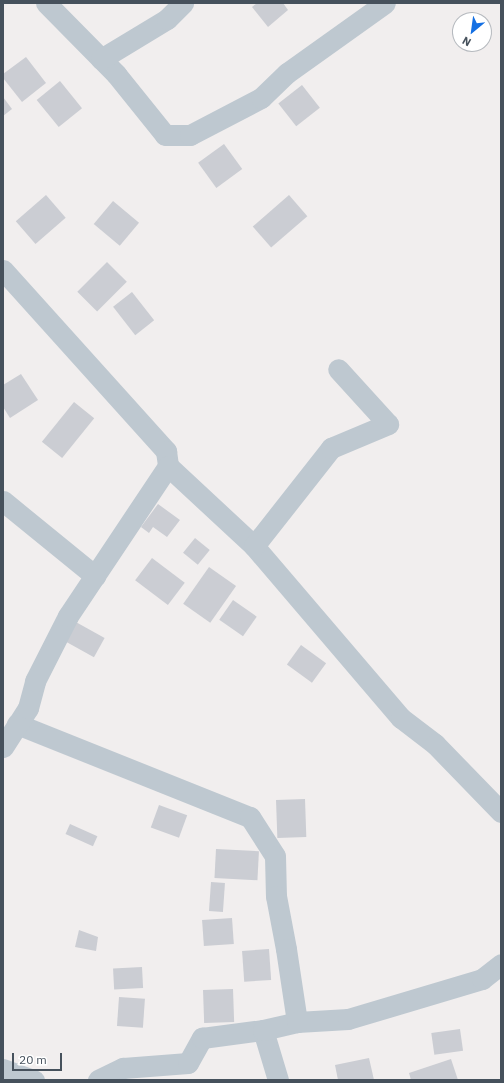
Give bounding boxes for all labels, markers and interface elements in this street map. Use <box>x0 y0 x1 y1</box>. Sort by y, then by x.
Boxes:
north arrow <box>452 12 492 52</box>
text: N <box>460 34 474 50</box>
scale bar <box>14 1045 64 1071</box>
text: 20 m <box>19 1052 47 1067</box>

